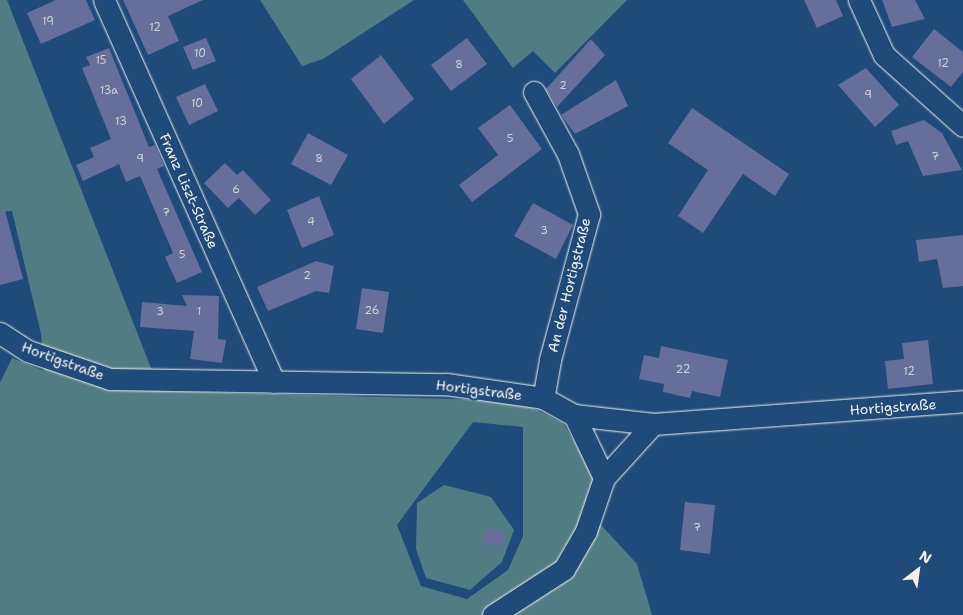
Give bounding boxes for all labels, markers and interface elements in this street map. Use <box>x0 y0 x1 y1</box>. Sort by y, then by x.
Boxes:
house number: 19 <box>42 15 54 29</box>
house number: 12 <box>149 21 161 35</box>
house number: 10 <box>194 47 206 61</box>
house number: 15 <box>95 54 107 68</box>
house number: 12 <box>937 57 949 71</box>
house number: 8 <box>455 58 463 72</box>
house number: 2 <box>559 79 567 93</box>
house number: 13a <box>100 84 118 98</box>
house number: 9 <box>864 88 872 102</box>
house number: 10 <box>191 97 203 111</box>
house number: 13 <box>115 115 127 129</box>
street label: Franz Liszt-Straße <box>156 131 222 251</box>
house number: 5 <box>507 132 513 146</box>
house number: 7 <box>931 150 939 164</box>
house number: 9 <box>136 152 144 166</box>
house number: 8 <box>315 152 323 166</box>
house number: 6 <box>232 183 240 197</box>
house number: 7 <box>162 206 170 220</box>
house number: 4 <box>307 215 315 229</box>
street label: An der Hortigstraße <box>544 216 594 354</box>
house number: 3 <box>540 224 548 238</box>
house number: 5 <box>179 248 185 262</box>
house number: 2 <box>303 269 311 283</box>
house number: 26 <box>365 304 379 318</box>
house number: 3 <box>156 305 164 319</box>
house number: 1 <box>197 305 201 319</box>
street label: Hortigstraße <box>19 338 107 384</box>
house number: 22 <box>676 363 690 377</box>
house number: 12 <box>903 365 915 379</box>
street label: Hortigstraße <box>435 376 523 404</box>
street label: Hortigstraße <box>849 396 937 418</box>
house number: 7 <box>693 521 701 535</box>
north arrow <box>893 545 943 595</box>
text: N <box>916 546 935 568</box>

